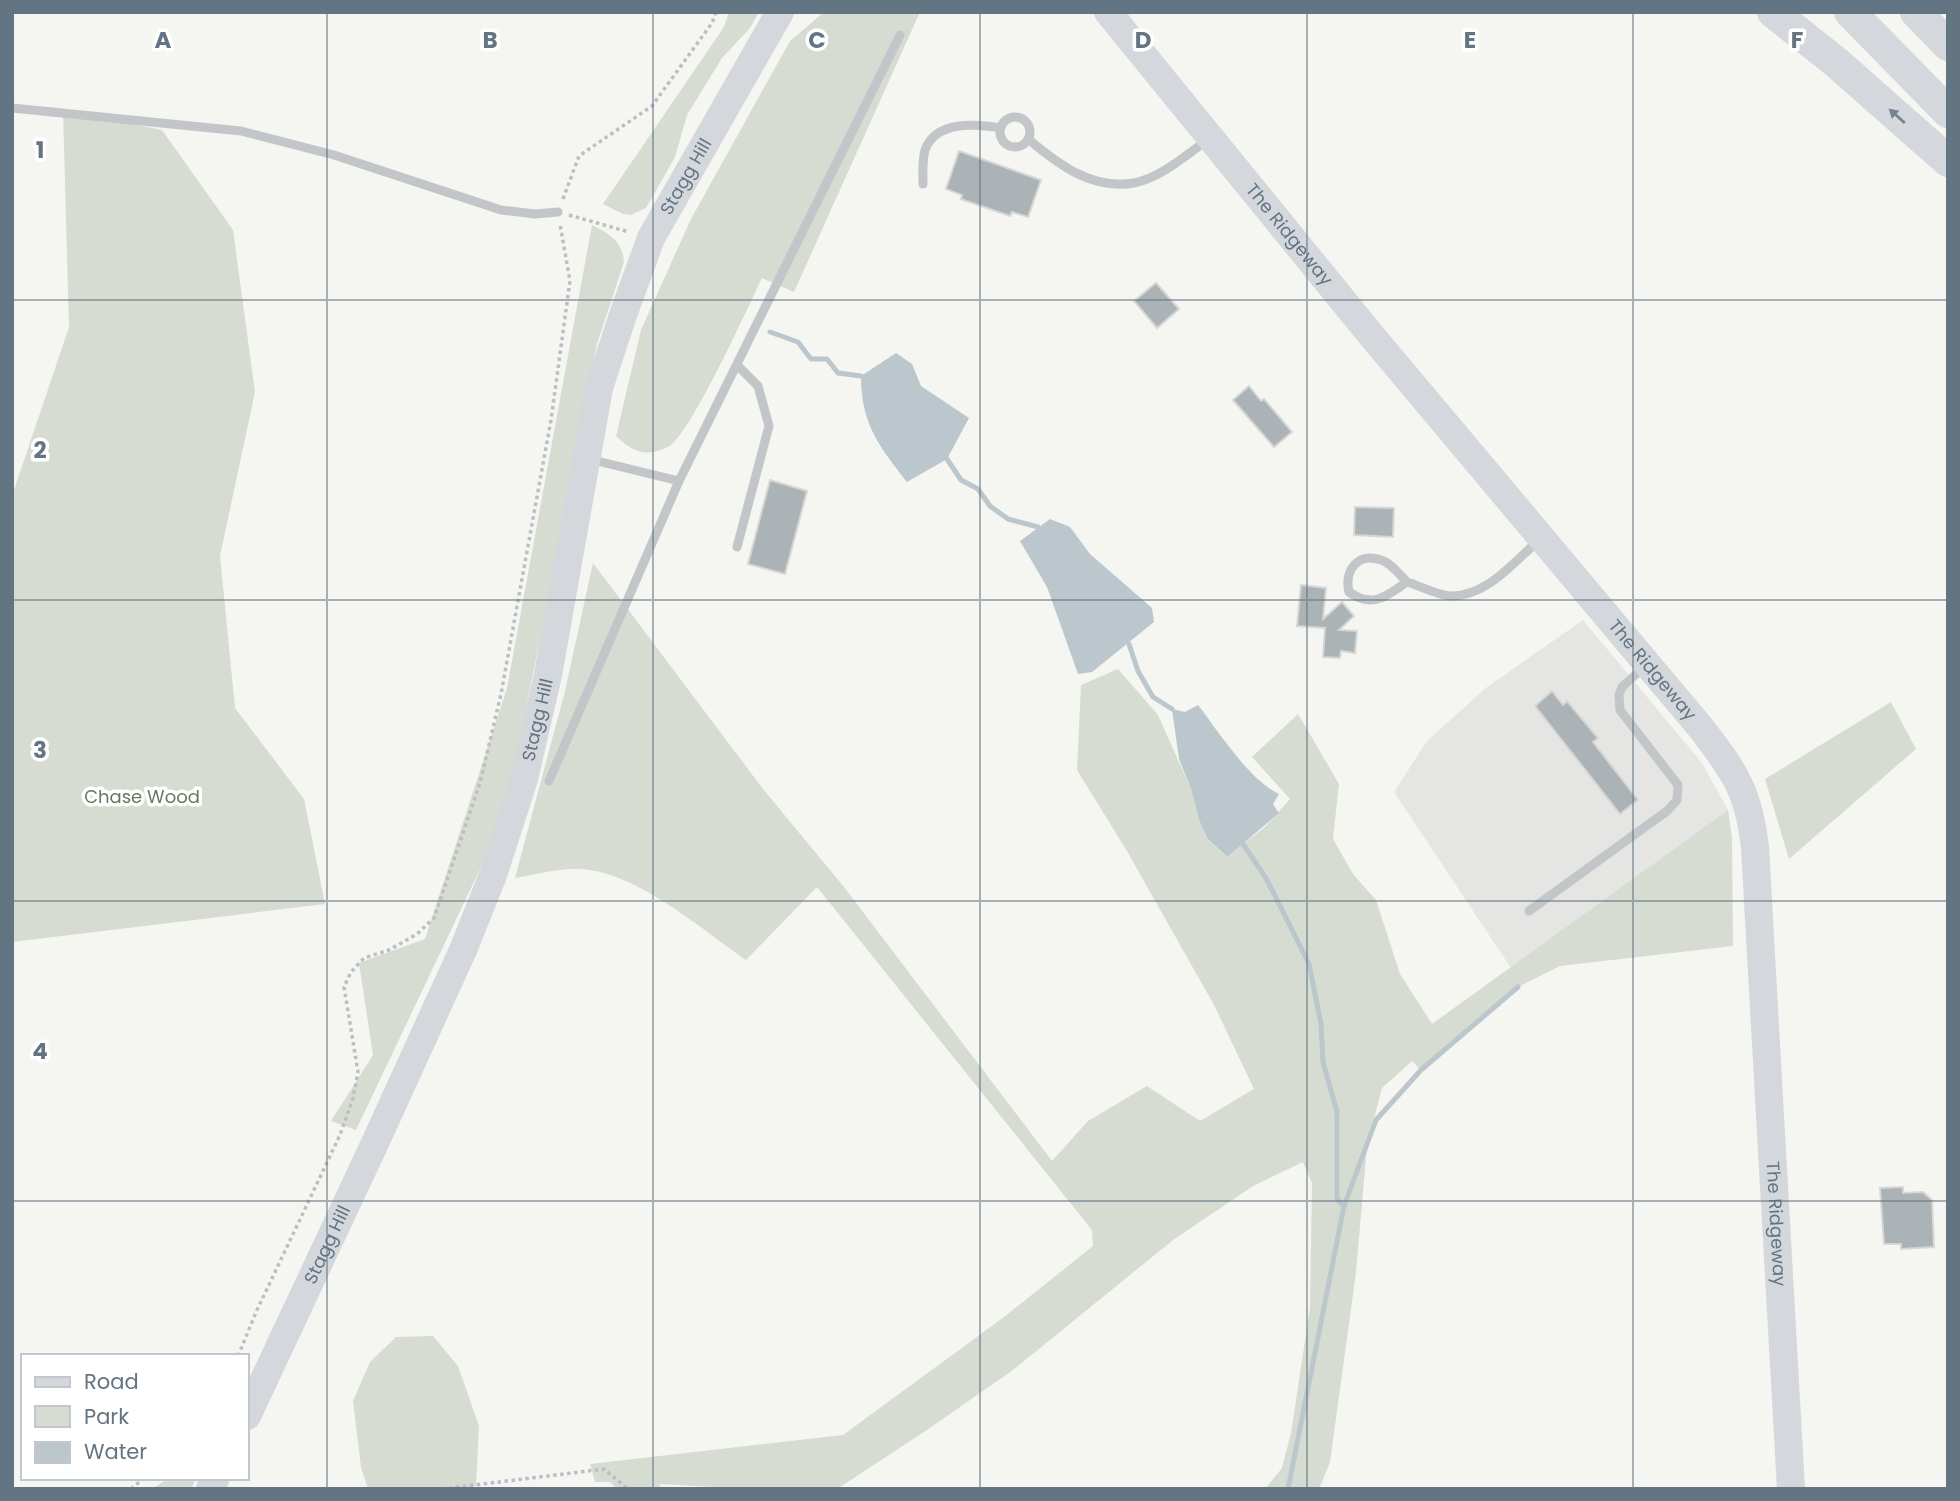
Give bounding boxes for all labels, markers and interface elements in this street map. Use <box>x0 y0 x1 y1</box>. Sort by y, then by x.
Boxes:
text: A <box>155 24 172 56</box>
text: B <box>482 24 498 56</box>
text: C <box>808 24 826 56</box>
text: D <box>1135 24 1151 56</box>
text: E <box>1464 24 1476 56</box>
text: F <box>1791 24 1803 56</box>
one-way arrow <box>1888 108 1906 124</box>
text: 1 <box>36 134 44 166</box>
street label: Stagg Hill <box>654 134 717 219</box>
street label: The Ridgeway <box>1240 178 1339 291</box>
text: 2 <box>33 434 47 466</box>
street label: The Ridgeway <box>1603 614 1703 726</box>
street label: Stagg Hill <box>516 676 559 764</box>
text: 3 <box>33 734 47 766</box>
park label: Chase Wood <box>84 784 200 809</box>
text: 4 <box>32 1035 48 1067</box>
street label: The Ridgeway <box>1761 1160 1793 1287</box>
street label: Stagg Hill <box>298 1201 356 1288</box>
legend <box>21 1354 248 1480</box>
text: Road <box>84 1367 139 1396</box>
text: Park <box>84 1402 129 1431</box>
text: Water <box>84 1437 147 1466</box>

